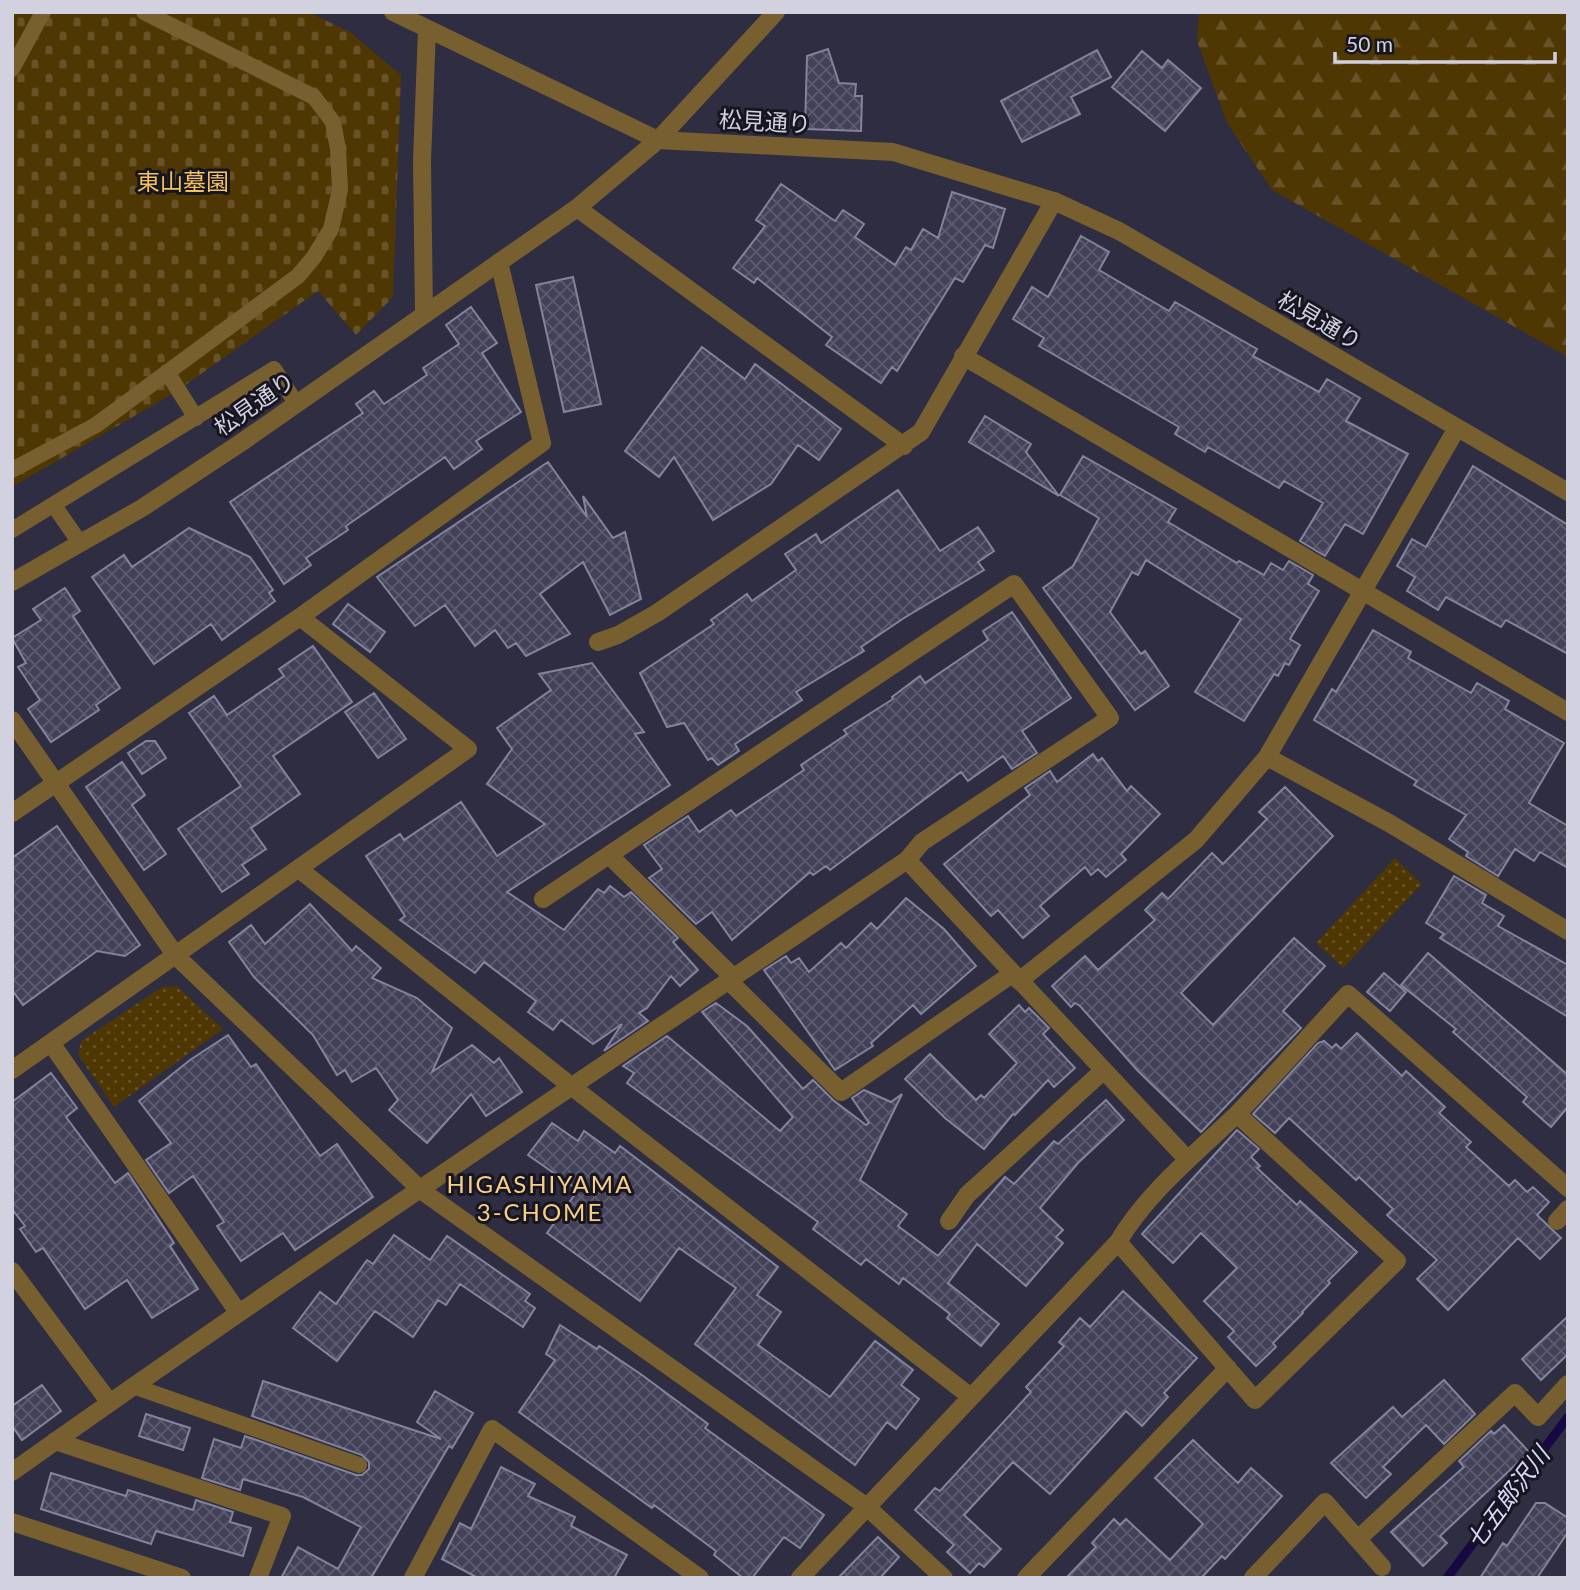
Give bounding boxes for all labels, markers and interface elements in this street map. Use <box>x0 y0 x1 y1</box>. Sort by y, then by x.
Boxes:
scale bar <box>1335 21 1556 65</box>
text: 50 m <box>1346 31 1393 56</box>
street label: 松見通り <box>718 105 812 137</box>
park label: 東山墓園 <box>137 167 229 195</box>
street label: 松見通り <box>1273 285 1367 355</box>
street label: 松見通り <box>208 365 300 441</box>
district label: HIGASHIYAMA 3-CHOME <box>447 1169 633 1226</box>
water label: 七五郎沢川 <box>1459 1438 1556 1554</box>

